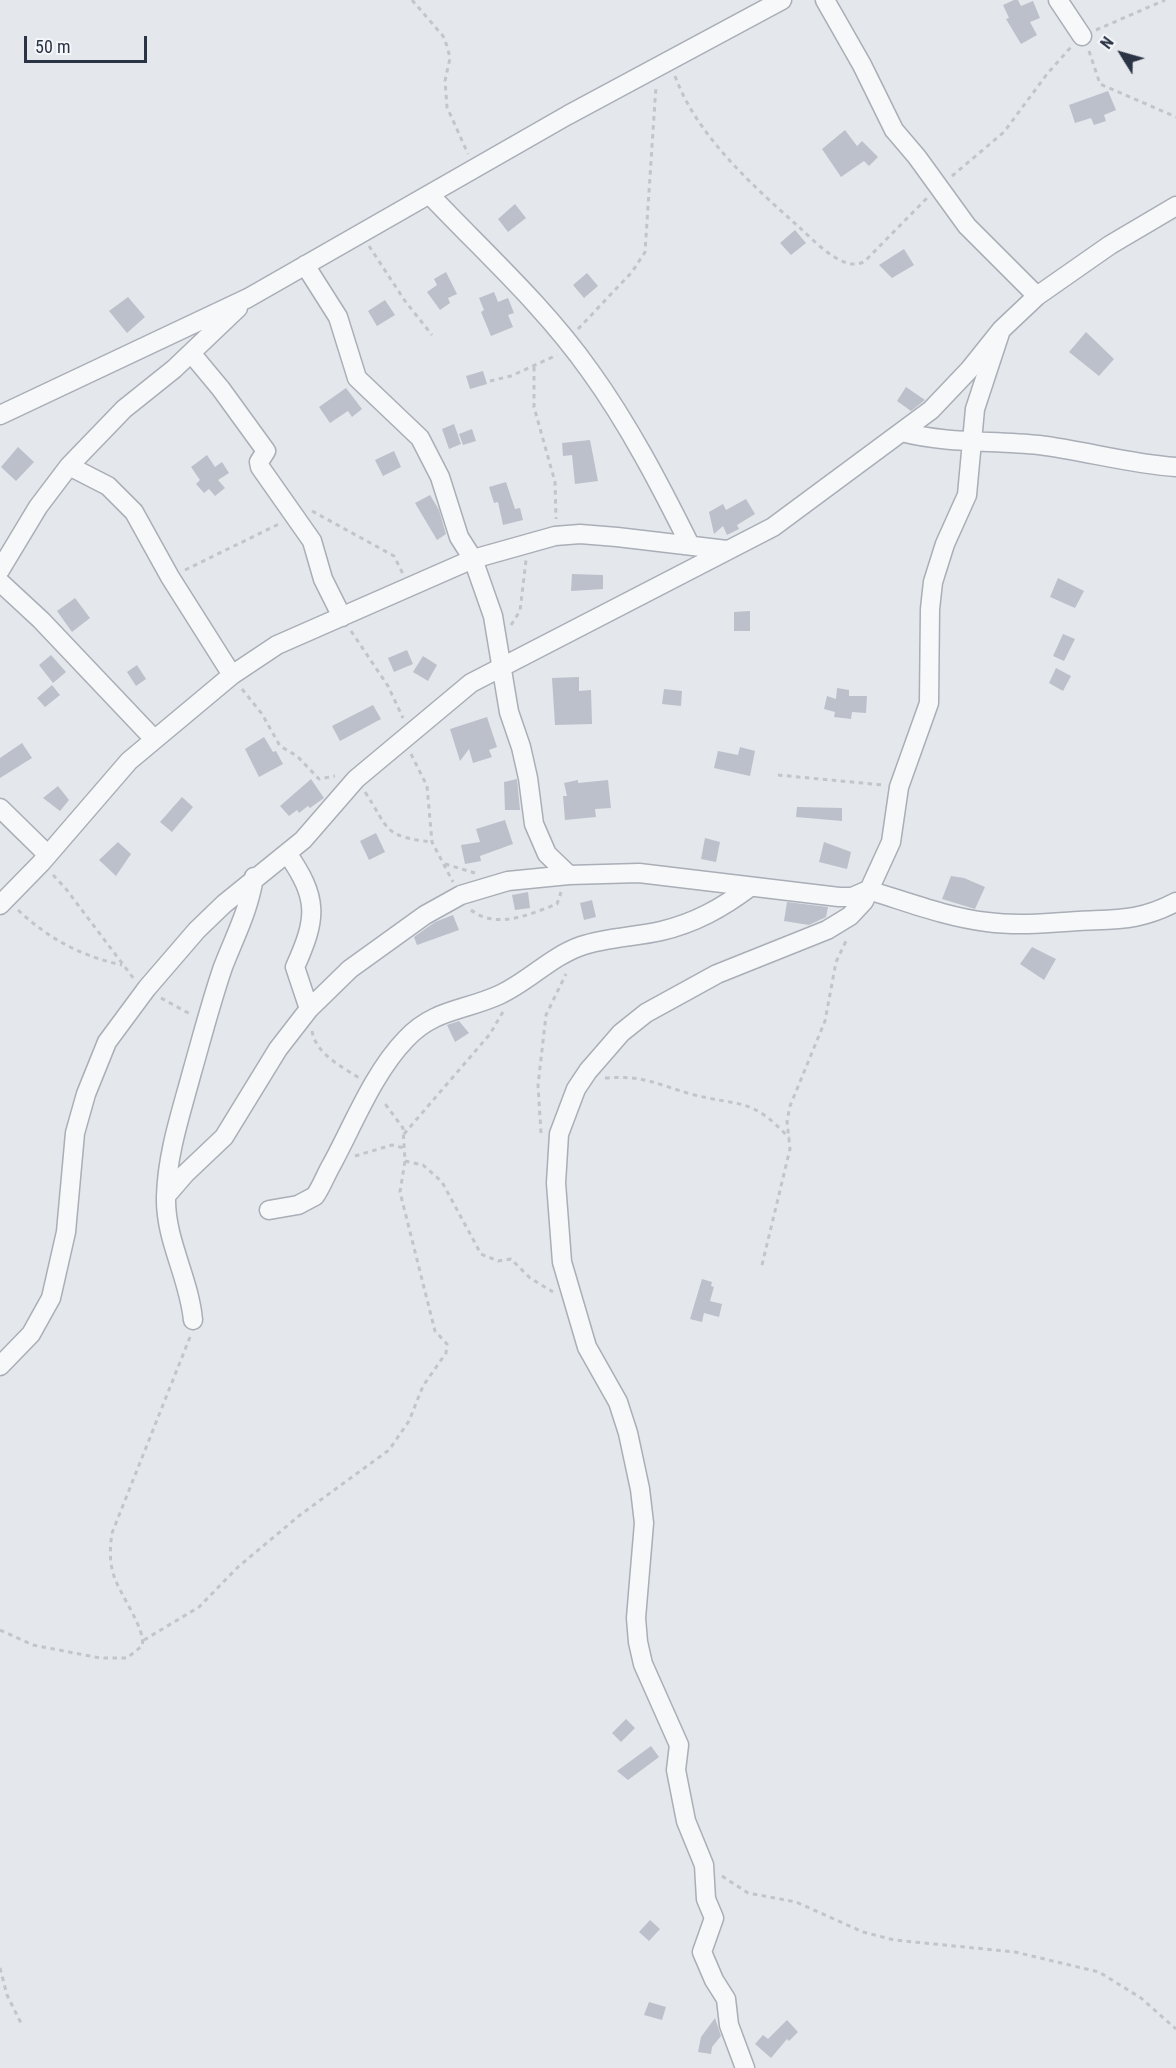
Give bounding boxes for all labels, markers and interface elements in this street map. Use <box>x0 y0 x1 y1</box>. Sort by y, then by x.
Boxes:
scale bar <box>27 24 150 62</box>
north arrow <box>1092 24 1152 84</box>
text: N <box>1097 33 1118 53</box>
text: 50 m <box>35 36 70 57</box>

